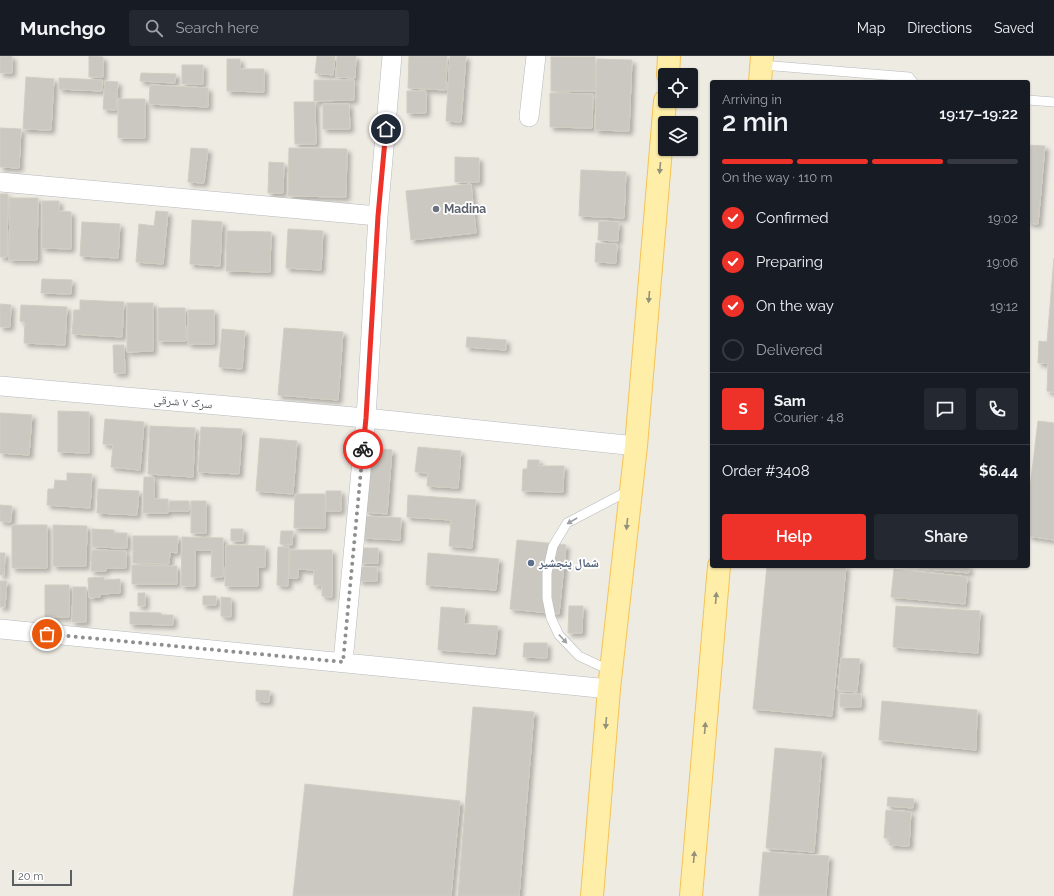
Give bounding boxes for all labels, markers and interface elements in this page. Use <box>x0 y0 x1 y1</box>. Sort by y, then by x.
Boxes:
search box <box>129 10 409 46</box>
text: Munchgo <box>20 17 105 39</box>
icon: search <box>143 17 165 39</box>
text: Search here <box>175 19 259 37</box>
text: Map <box>857 20 885 36</box>
text: Directions <box>907 20 972 36</box>
text: Saved <box>994 20 1034 36</box>
map controls <box>658 68 698 156</box>
button: locate <box>658 68 698 108</box>
text: Arriving in <box>722 92 782 107</box>
text: 19:17–19:22 <box>939 105 1018 123</box>
text: 2 min <box>722 107 789 137</box>
pin <box>369 112 403 146</box>
button: layers <box>658 116 698 156</box>
icon: home <box>375 118 397 140</box>
one-way arrow <box>656 162 663 174</box>
text: On the way · 110 m <box>722 170 833 185</box>
place label: Madina <box>444 202 486 216</box>
marker: Madina <box>431 204 441 214</box>
icon: check <box>722 207 744 229</box>
text: Confirmed <box>756 209 829 227</box>
text: 19:02 <box>988 211 1018 226</box>
icon: check <box>722 251 744 273</box>
text: Preparing <box>756 253 823 271</box>
text: 19:06 <box>987 255 1018 270</box>
one-way arrow <box>645 291 652 303</box>
icon: check <box>722 295 744 317</box>
text: On the way <box>756 297 834 315</box>
text: 19:12 <box>990 299 1018 314</box>
text: Delivered <box>756 341 823 359</box>
button: chat <box>924 388 966 430</box>
button: phone <box>976 388 1018 430</box>
street label: سرک ۷ شرقی <box>153 392 213 412</box>
text: Sam <box>774 392 806 410</box>
text: S <box>738 400 748 418</box>
text: Courier · 4.8 <box>774 410 844 425</box>
courier <box>343 429 383 469</box>
icon: bike <box>352 438 374 460</box>
text: Order #3408 <box>722 462 810 480</box>
text: $6.44 <box>979 462 1018 480</box>
button: Help <box>722 514 866 560</box>
button: Share <box>874 514 1018 560</box>
one-way arrow <box>566 517 578 524</box>
one-way arrow <box>624 518 630 530</box>
place label: شمال پنجشیر <box>538 556 599 571</box>
marker: شمال پنجشیر <box>526 558 536 568</box>
one-way arrow <box>713 592 719 604</box>
pin <box>30 617 64 651</box>
icon: bag <box>36 623 58 645</box>
one-way arrow <box>558 634 567 644</box>
one-way arrow <box>603 717 610 729</box>
one-way arrow <box>702 722 708 734</box>
one-way arrow <box>691 851 698 863</box>
scale bar <box>12 868 72 887</box>
text: 20 m <box>18 870 43 883</box>

